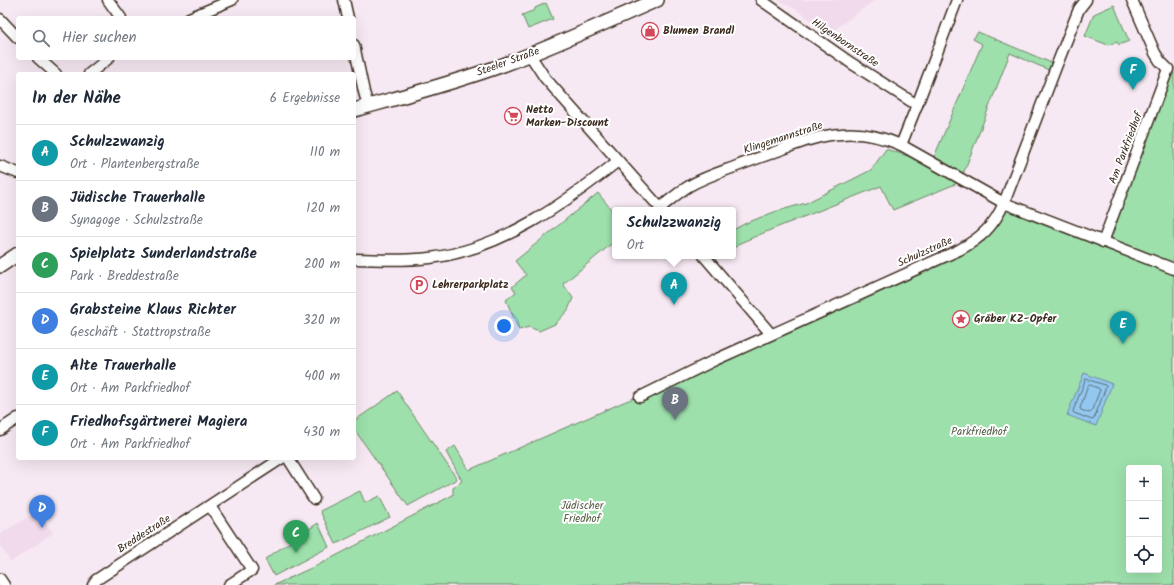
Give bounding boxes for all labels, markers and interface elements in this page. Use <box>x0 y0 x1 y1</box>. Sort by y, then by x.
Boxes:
street label: Hilgenbornstraße <box>808 14 882 72</box>
search box <box>16 16 356 60</box>
shop icon: Blumen Brandl <box>640 21 660 41</box>
place label: Blumen Brandl <box>663 22 734 40</box>
text: Hier suchen <box>62 26 136 50</box>
icon: search <box>30 27 52 49</box>
street label: Steeler Straße <box>474 42 542 82</box>
pin: F <box>1120 57 1146 90</box>
text: In der Nähe <box>32 85 121 112</box>
text: 6 Ergebnisse <box>270 88 340 109</box>
place label: Netto Marken-Discount <box>526 101 610 132</box>
supermarket icon: Netto Marken-Discount <box>503 106 523 126</box>
street label: Am Parkfriedhof <box>1104 108 1149 187</box>
street label: Klingemannstraße <box>741 117 825 159</box>
text: Schulzzwanzig <box>70 130 165 154</box>
text: A <box>41 142 49 163</box>
text: 110 m <box>310 142 340 163</box>
text: Ort · Plantenbergstraße <box>70 154 199 175</box>
text: Jüdische Trauerhalle <box>70 186 205 210</box>
text: B <box>41 198 49 219</box>
text: 120 m <box>306 198 340 219</box>
popup <box>612 207 736 259</box>
text: Synagoge · Schulzstraße <box>70 210 203 231</box>
text: Schulzzwanzig <box>627 211 721 235</box>
street label: Schulzstraße <box>895 232 955 272</box>
text: Ort <box>627 235 644 256</box>
text: Spielplatz Sunderlandstraße <box>70 242 257 266</box>
text: C <box>41 254 49 275</box>
text: 200 m <box>304 254 340 275</box>
text: Park · Breddestraße <box>70 266 179 287</box>
pin: A <box>661 272 687 305</box>
parking icon: Lehrerparkplatz <box>409 275 429 295</box>
place label: Lehrerparkplatz <box>432 276 509 294</box>
text: Grabsteine Klaus Richter <box>70 298 236 322</box>
place icon: Gräber KZ-Opfer <box>951 309 971 329</box>
text: D <box>41 310 49 331</box>
text: 320 m <box>303 310 340 331</box>
place label: Gräber KZ-Opfer <box>974 310 1058 328</box>
pin: E <box>1110 311 1136 344</box>
your location <box>494 316 514 336</box>
text: Geschäft · Stattropstraße <box>70 322 211 343</box>
text: Alte Trauerhalle <box>70 354 176 378</box>
text: E <box>41 366 49 387</box>
text: 400 m <box>304 366 340 387</box>
text: Ort · Am Parkfriedhof <box>70 378 190 399</box>
pin: B <box>662 387 688 420</box>
text: Friedhofsgärtnerei Magiera <box>70 410 247 434</box>
text: F <box>41 422 49 443</box>
text: 430 m <box>303 422 340 443</box>
park label: Parkfriedhof <box>951 423 1009 441</box>
text: Ort · Am Parkfriedhof <box>70 434 190 455</box>
map controls <box>1126 465 1162 573</box>
button: + <box>1126 465 1162 501</box>
pin: D <box>29 495 55 528</box>
park label: Jüdischer Friedhof <box>561 497 605 528</box>
button: − <box>1126 501 1162 537</box>
street label: Breddestraße <box>114 510 174 558</box>
pin: C <box>283 520 309 553</box>
button: locate <box>1126 537 1162 573</box>

